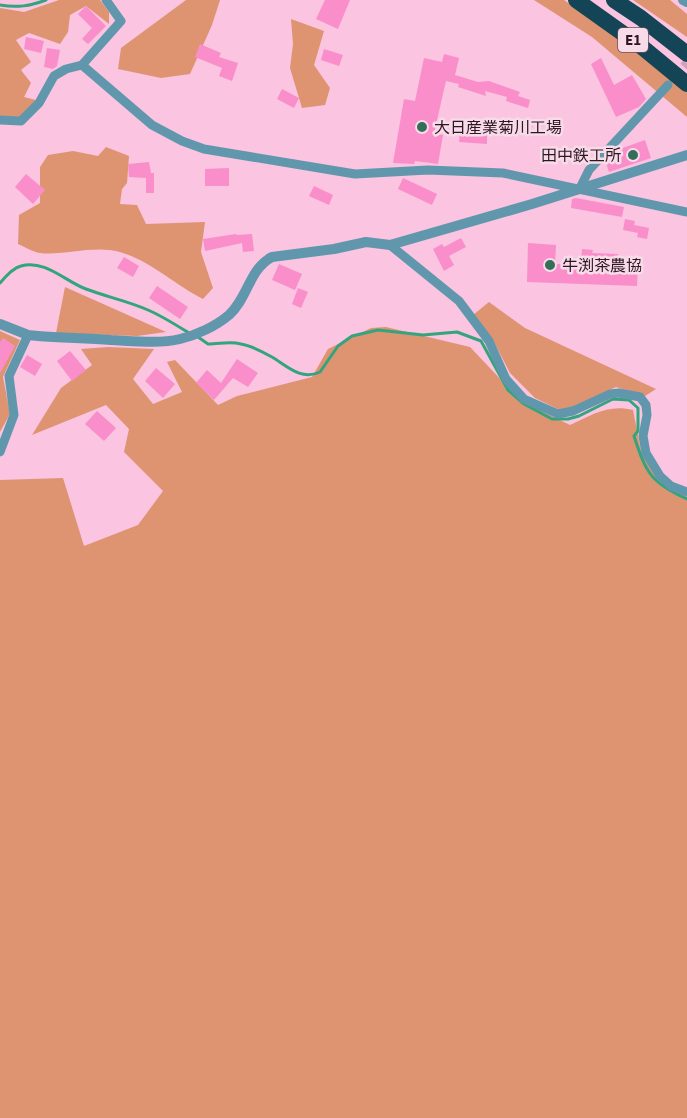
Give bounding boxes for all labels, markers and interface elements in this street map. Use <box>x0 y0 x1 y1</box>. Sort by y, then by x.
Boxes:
road number: E1 <box>618 28 648 52</box>
place label: 大日産業菊川工場 <box>434 117 562 139</box>
marker: 大日産業菊川工場 <box>415 120 429 134</box>
place label: 田中鉄工所 <box>541 145 621 167</box>
marker: 田中鉄工所 <box>626 148 640 162</box>
place label: 牛渕茶農協 <box>562 255 642 277</box>
marker: 牛渕茶農協 <box>543 258 557 272</box>

